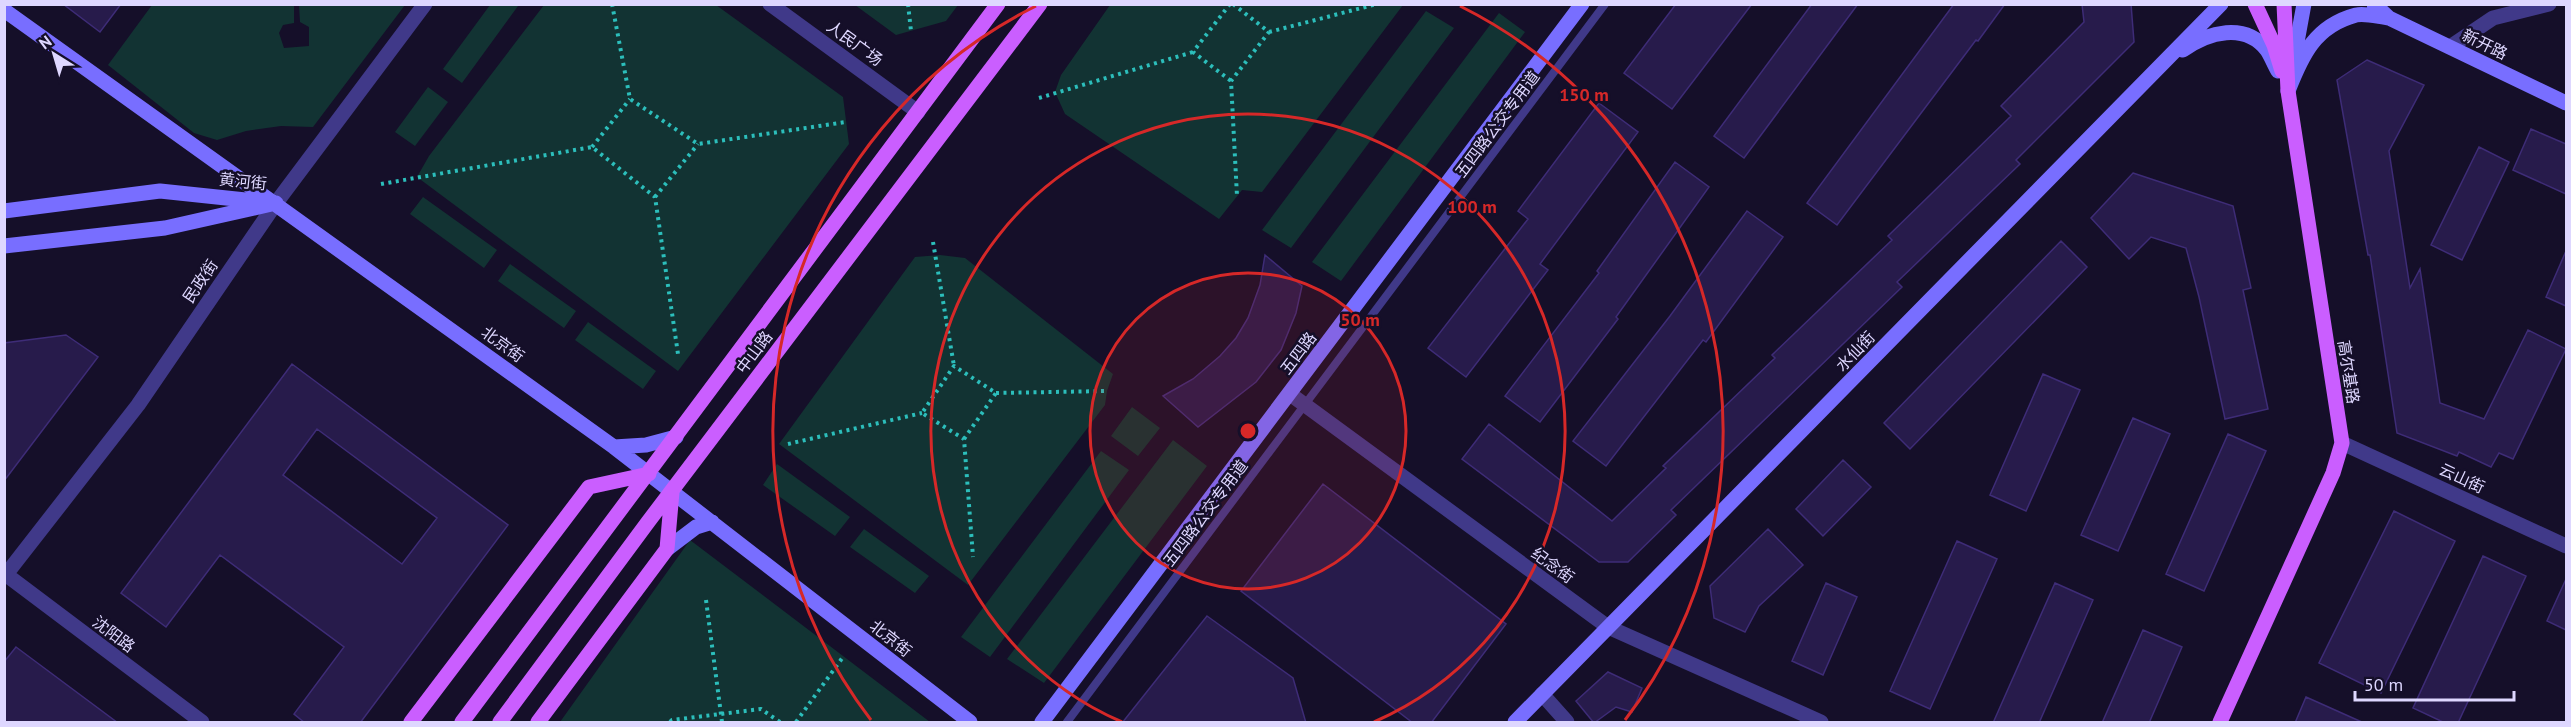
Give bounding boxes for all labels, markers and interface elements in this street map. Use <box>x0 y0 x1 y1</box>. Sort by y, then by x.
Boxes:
street label: 人民广场 <box>823 16 887 70</box>
north arrow <box>24 24 84 84</box>
street label: 新开路 <box>2459 24 2511 64</box>
text: N <box>35 31 55 53</box>
street label: 五四路公交专用道 <box>1450 67 1544 181</box>
text: 150 m <box>1559 83 1609 106</box>
street label: 黄河街 <box>218 169 268 193</box>
text: 100 m <box>1447 195 1497 218</box>
street label: 民政街 <box>178 256 222 306</box>
text: 50 m <box>1340 308 1380 331</box>
street label: 北京街 <box>478 322 528 366</box>
street label: 中山路 <box>732 327 776 377</box>
street label: 水仙街 <box>1831 327 1879 375</box>
street label: 五四路 <box>1276 328 1320 378</box>
street label: 高尔基路 <box>2334 339 2364 405</box>
centre of rings <box>1238 421 1258 441</box>
street label: 五四路公交专用道 <box>1158 456 1252 570</box>
street label: 云山街 <box>2436 459 2488 497</box>
street label: 纪念街 <box>1528 543 1578 587</box>
street label: 沈阳路 <box>89 612 139 656</box>
street label: 北京街 <box>866 615 916 661</box>
scale bar <box>2355 664 2514 702</box>
text: 50 m <box>2364 673 2403 696</box>

